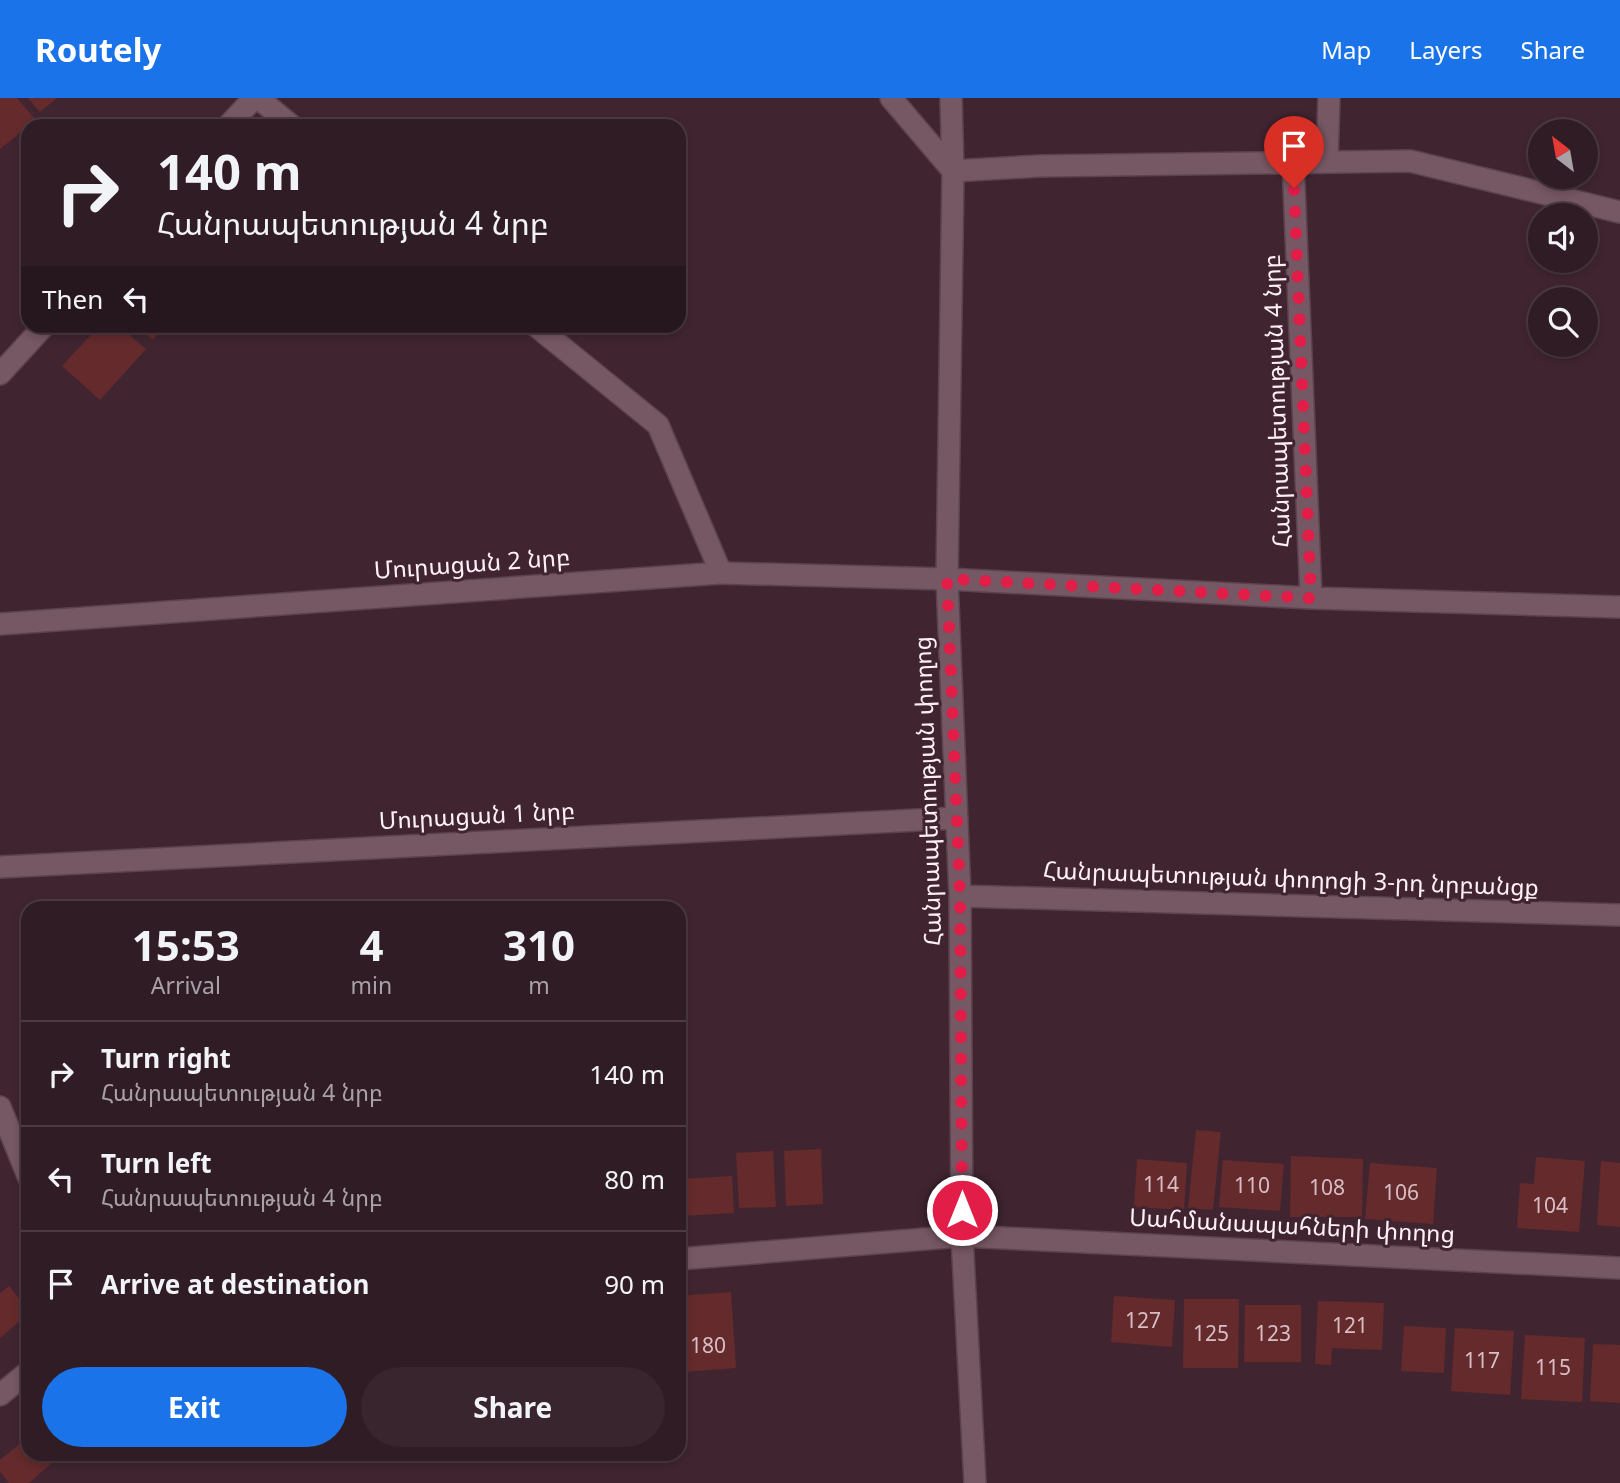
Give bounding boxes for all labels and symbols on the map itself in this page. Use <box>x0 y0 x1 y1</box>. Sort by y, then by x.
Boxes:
pin <box>1264 116 1324 188</box>
north arrow <box>1528 119 1598 189</box>
street label: Հանրապետության 4 նրբ <box>1254 254 1297 548</box>
street label: Մուրացան 2 նրբ <box>373 539 571 586</box>
street label: Հանրապետության փողոց <box>905 636 948 947</box>
street label: Մուրացան 1 նրբ <box>378 793 576 836</box>
street label: Հանրապետության փողոցի 3-րդ նրբանցք <box>1043 852 1540 903</box>
house number: 114 <box>1143 1170 1179 1198</box>
house number: 110 <box>1234 1171 1270 1199</box>
position arrow <box>925 1173 999 1247</box>
house number: 108 <box>1309 1173 1345 1201</box>
house number: 106 <box>1383 1178 1419 1206</box>
house number: 104 <box>1532 1191 1568 1219</box>
street label: Սահմանապահների փողոց <box>1128 1199 1456 1250</box>
house number: 127 <box>1125 1306 1161 1334</box>
house number: 121 <box>1332 1311 1368 1339</box>
house number: 125 <box>1193 1319 1229 1347</box>
house number: 123 <box>1255 1319 1291 1347</box>
house number: 180 <box>690 1331 726 1359</box>
house number: 117 <box>1464 1346 1500 1374</box>
house number: 115 <box>1535 1353 1571 1381</box>

